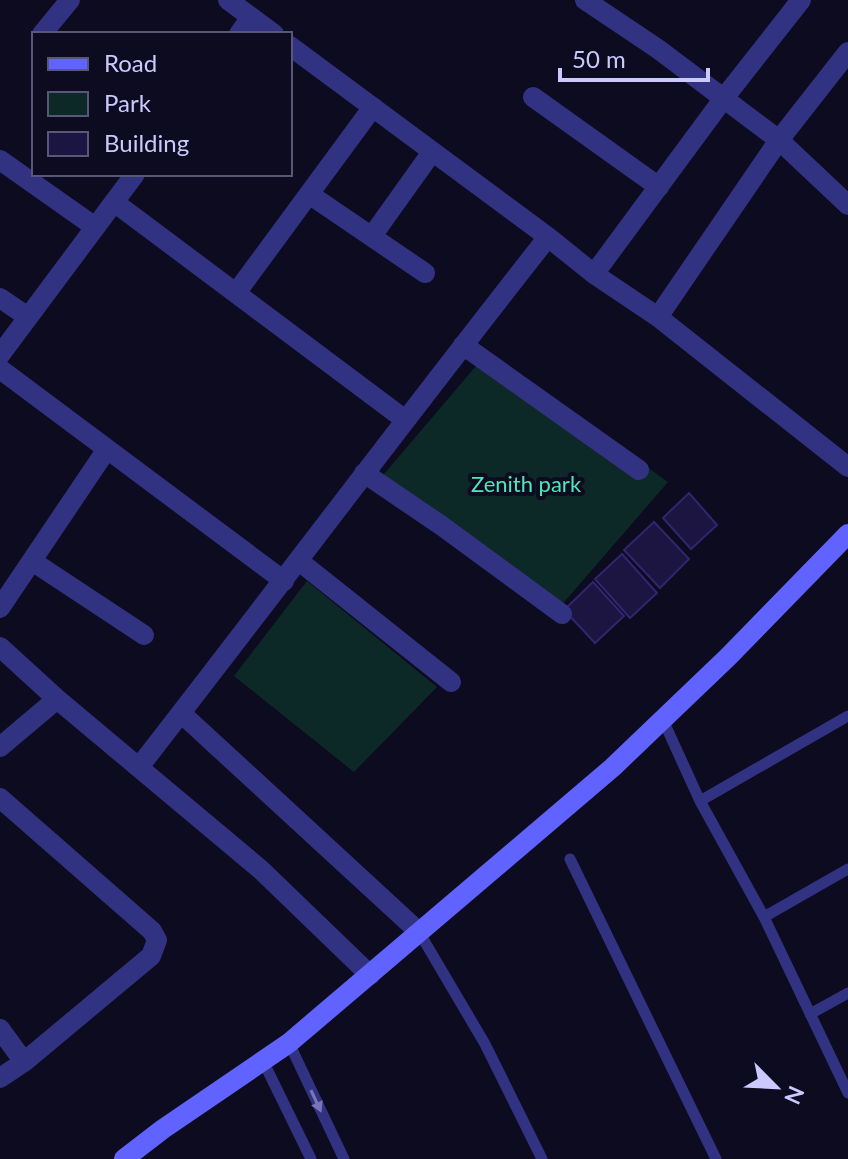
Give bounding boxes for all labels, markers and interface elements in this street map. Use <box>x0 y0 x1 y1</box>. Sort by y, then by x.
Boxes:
legend <box>32 32 292 176</box>
scale bar <box>560 32 708 82</box>
text: 50 m <box>572 44 626 73</box>
text: Road <box>104 48 157 77</box>
text: Park <box>104 88 152 117</box>
text: Building <box>104 128 189 157</box>
park label: Zenith park <box>471 470 582 497</box>
north arrow <box>736 1047 816 1127</box>
text: N <box>779 1082 811 1109</box>
one-way arrow <box>309 1089 323 1113</box>

